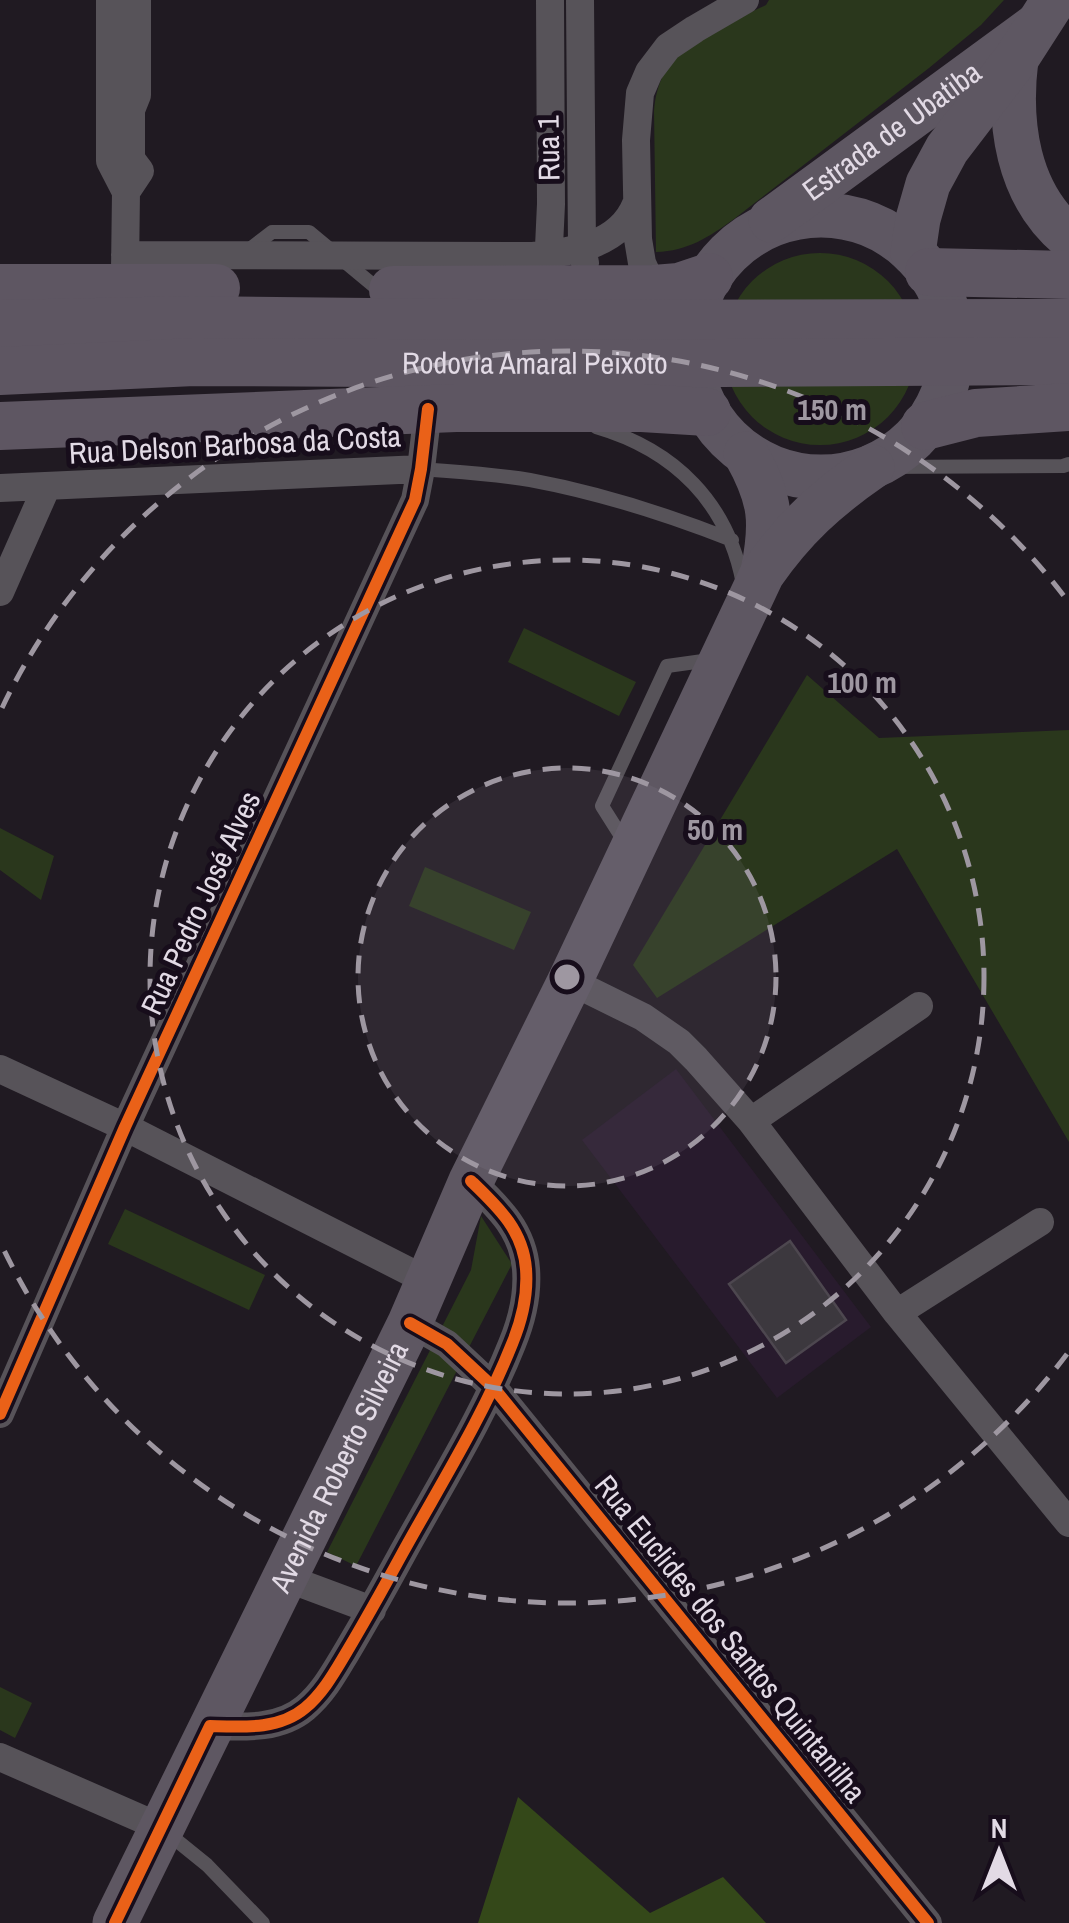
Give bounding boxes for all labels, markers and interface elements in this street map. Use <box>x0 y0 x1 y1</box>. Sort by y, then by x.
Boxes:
street label: Estrada de Ubatiba <box>794 52 989 209</box>
street label: Rua 1 <box>527 115 569 181</box>
street label: Rodovia Amaral Peixoto <box>402 342 668 383</box>
text: 150 m <box>797 389 867 429</box>
street label: Rua Delson Barbosa da Costa <box>68 415 402 473</box>
text: 100 m <box>827 662 897 702</box>
street label: Rua Pedro José Alves <box>131 784 269 1021</box>
text: 50 m <box>687 809 743 849</box>
centre of rings <box>549 959 585 995</box>
street label: Avenida Roberto Silveira <box>259 1334 417 1600</box>
street label: Rua Euclides dos Santos Quintanilha <box>586 1466 876 1811</box>
north arrow <box>949 1803 1049 1903</box>
text: N <box>991 1809 1007 1847</box>

